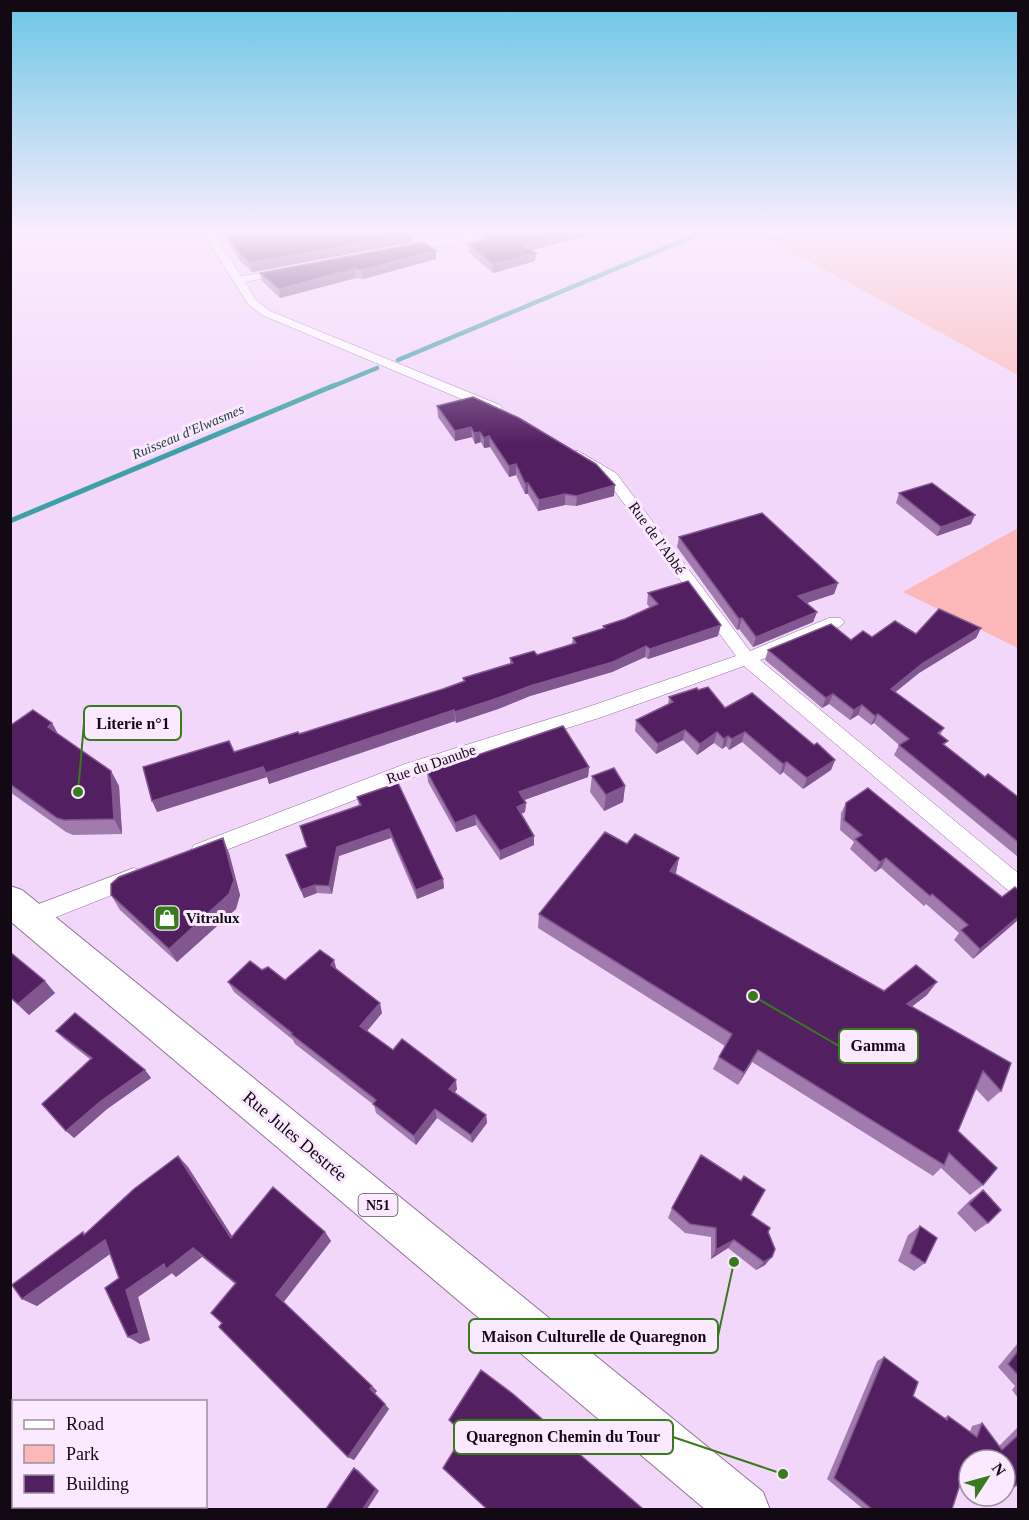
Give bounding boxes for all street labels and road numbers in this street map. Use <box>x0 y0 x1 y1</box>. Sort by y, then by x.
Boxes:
street label: Rue de l'Abbé <box>625 499 689 577</box>
street label: Rue du Danube <box>384 741 478 787</box>
street label: Rue Jules Destrée <box>239 1087 351 1185</box>
road number: N51 <box>358 1194 398 1216</box>

